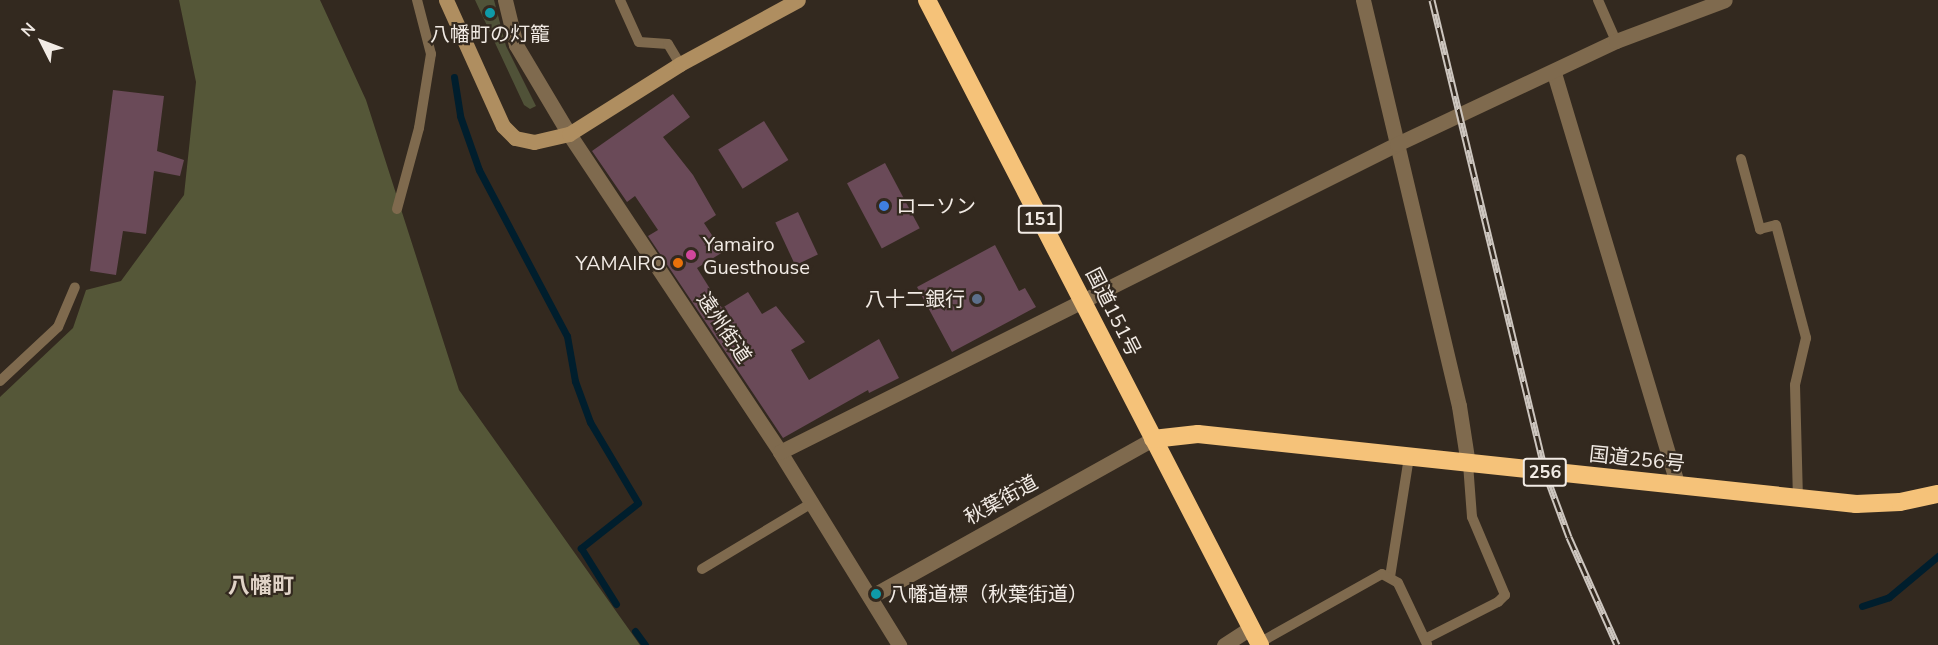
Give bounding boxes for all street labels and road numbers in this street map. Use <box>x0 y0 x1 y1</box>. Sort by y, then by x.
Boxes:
road number: 151 <box>1018 204 1062 234</box>
street label: 国道151号 <box>1081 264 1145 360</box>
street label: 遠州街道 <box>692 288 756 368</box>
street label: 国道256号 <box>1588 442 1686 476</box>
road number: 256 <box>1522 457 1568 487</box>
street label: 秋葉街道 <box>960 470 1042 530</box>

